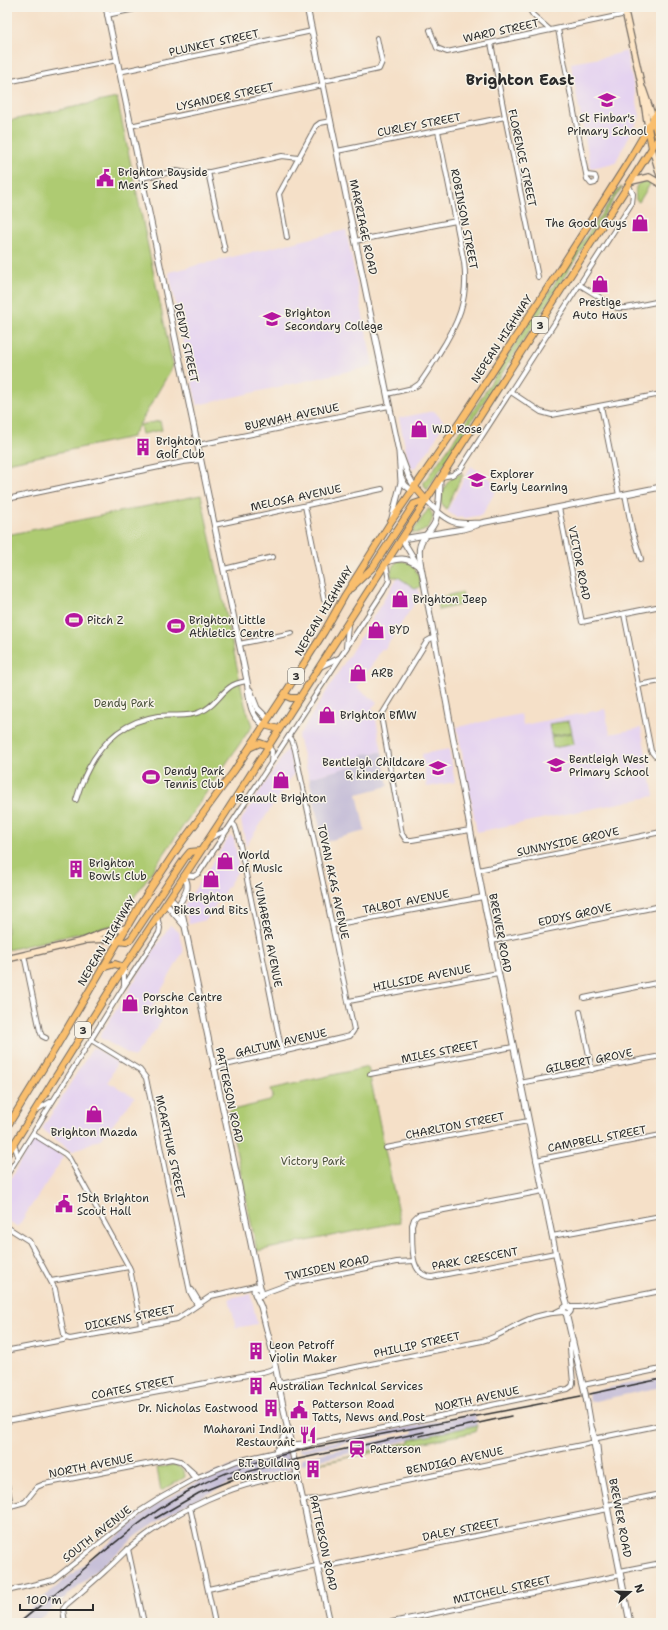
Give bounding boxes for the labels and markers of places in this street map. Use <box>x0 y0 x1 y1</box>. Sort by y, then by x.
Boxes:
school or university icon: St Finbar's Primary School <box>597 90 617 110</box>
place label: St Finbar's Primary School <box>567 111 648 139</box>
place label: Brighton Bayside Men's Shed <box>118 165 208 193</box>
public building icon: Brighton Bayside Men's Shed <box>95 168 115 188</box>
shop icon: The Good Guys <box>630 213 650 233</box>
place label: The Good Guys <box>545 216 627 231</box>
shop icon: Prestige Auto Haus <box>590 274 610 294</box>
place label: Prestige Auto Haus <box>572 295 628 323</box>
place label: Brighton Secondary College <box>285 306 383 334</box>
school or university icon: Brighton Secondary College <box>262 309 282 329</box>
shop icon: W.D. Rose <box>409 419 429 439</box>
place label: W.D. Rose <box>432 422 482 437</box>
place label: Brighton Golf Club <box>156 434 205 462</box>
building icon: Brighton Golf Club <box>133 437 153 457</box>
place label: Explorer Early Learning <box>490 467 568 495</box>
school or university icon: Explorer Early Learning <box>467 470 487 490</box>
shop icon: Brighton Jeep <box>390 589 410 609</box>
place label: Brighton Jeep <box>413 592 487 607</box>
sports icon: Pitch Z <box>64 610 84 630</box>
place label: Pitch Z <box>87 613 124 628</box>
place label: Brighton Little Athletics Centre <box>189 613 275 641</box>
sports icon: Brighton Little Athletics Centre <box>166 616 186 636</box>
shop icon: BYD <box>366 620 386 640</box>
place label: BYD <box>389 623 409 638</box>
shop icon: ARB <box>348 663 368 683</box>
place label: ARB <box>371 666 394 681</box>
shop icon: Brighton BMW <box>317 705 337 725</box>
place label: Brighton BMW <box>340 708 417 723</box>
place label: Bentleigh West Primary School <box>569 752 649 780</box>
place label: Bentleigh Childcare & kindergarten <box>322 755 425 783</box>
school or university icon: Bentleigh West Primary School <box>546 755 566 775</box>
school or university icon: Bentleigh Childcare & kindergarten <box>428 758 448 778</box>
place label: Dendy Park Tennis Club <box>164 764 225 792</box>
sports icon: Dendy Park Tennis Club <box>141 767 161 787</box>
shop icon: Renault Brighton <box>271 770 291 790</box>
place label: Renault Brighton <box>236 791 327 806</box>
place label: World of Music <box>238 848 283 876</box>
shop icon: World of Music <box>215 851 235 871</box>
place label: Brighton Bowls Club <box>89 856 147 884</box>
building icon: Brighton Bowls Club <box>66 859 86 879</box>
shop icon: Brighton Bikes and Bits <box>201 869 221 889</box>
place label: Brighton Bikes and Bits <box>174 890 248 918</box>
place label: Porsche Centre Brighton <box>143 990 222 1018</box>
shop icon: Porsche Centre Brighton <box>120 993 140 1013</box>
shop icon: Brighton Mazda <box>84 1104 104 1124</box>
place label: Brighton Mazda <box>51 1125 137 1140</box>
place label: 15th Brighton Scout Hall <box>77 1191 149 1219</box>
public building icon: 15th Brighton Scout Hall <box>54 1194 74 1214</box>
place label: Leon Petroff Violin Maker <box>269 1338 337 1366</box>
building icon: Leon Petroff Violin Maker <box>246 1341 266 1361</box>
building icon: Australian Technical Services <box>246 1376 266 1396</box>
place label: Australian Technical Services <box>269 1379 423 1394</box>
place label: Patterson Road Tatts, News and Post <box>312 1397 425 1425</box>
building icon: Dr. Nicholas Eastwood <box>261 1398 281 1418</box>
public building icon: Patterson Road Tatts, News and Post <box>289 1400 309 1420</box>
place label: Dr. Nicholas Eastwood <box>138 1401 258 1416</box>
place label: Maharani Indian Restaurant <box>203 1422 295 1450</box>
restaurant icon: Maharani Indian Restaurant <box>298 1425 318 1445</box>
station icon: Patterson <box>347 1439 367 1459</box>
place label: Patterson <box>370 1442 421 1457</box>
place label: B.T. Building Construction <box>233 1456 300 1484</box>
building icon: B.T. Building Construction <box>303 1459 323 1479</box>

